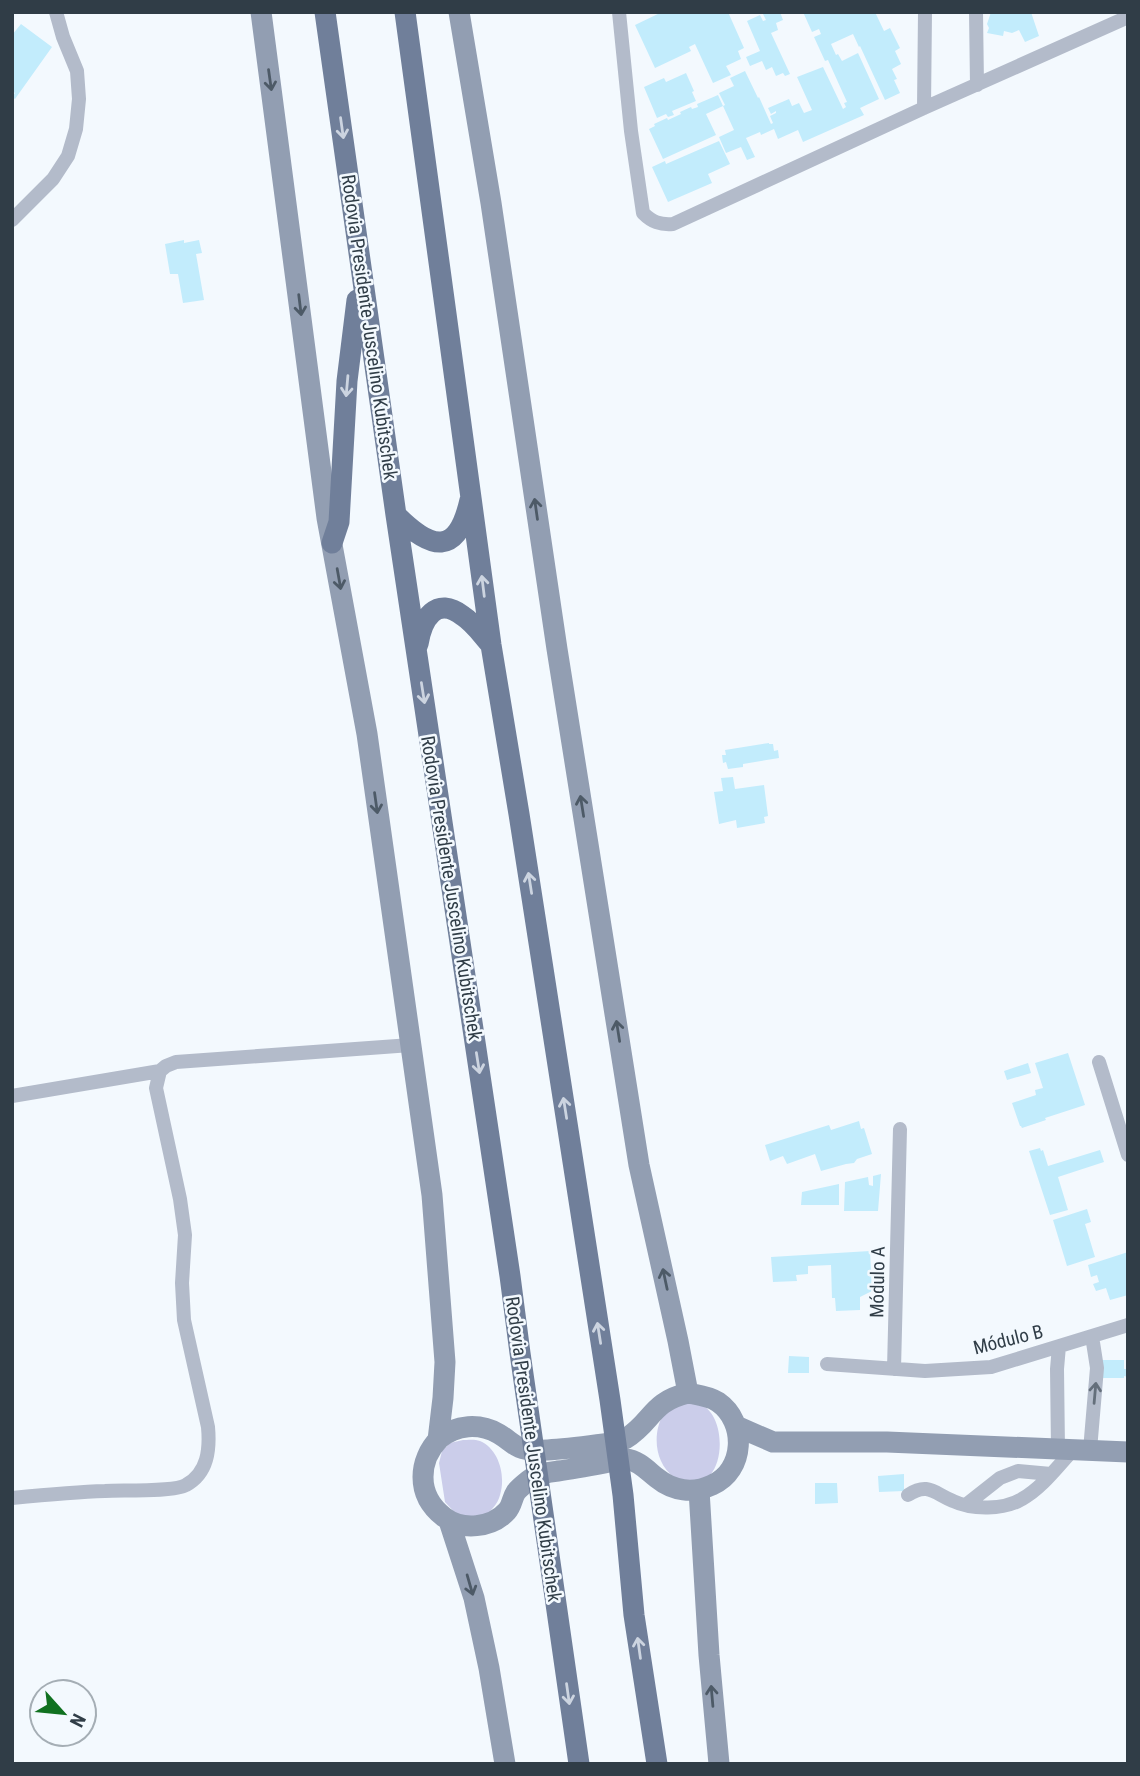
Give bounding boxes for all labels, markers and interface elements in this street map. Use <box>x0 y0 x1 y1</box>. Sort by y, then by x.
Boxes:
one-way arrow <box>264 68 277 91</box>
one-way arrow <box>335 116 348 139</box>
street label: Rodovia Presidente Juscelino Kubitschek <box>337 173 402 482</box>
one-way arrow <box>294 294 307 316</box>
one-way arrow <box>340 374 353 397</box>
one-way arrow <box>529 498 542 521</box>
one-way arrow <box>333 567 346 590</box>
one-way arrow <box>476 575 489 598</box>
one-way arrow <box>417 681 430 704</box>
street label: Rodovia Presidente Juscelino Kubitschek <box>416 734 487 1043</box>
one-way arrow <box>370 791 383 814</box>
one-way arrow <box>575 796 588 818</box>
one-way arrow <box>523 872 536 895</box>
one-way arrow <box>611 1020 624 1043</box>
one-way arrow <box>472 1051 485 1074</box>
one-way arrow <box>558 1097 571 1120</box>
street label: Módulo A <box>865 1246 890 1318</box>
one-way arrow <box>657 1268 670 1290</box>
street label: Rodovia Presidente Juscelino Kubitschek <box>501 1295 566 1604</box>
street label: Módulo B <box>971 1320 1045 1359</box>
one-way arrow <box>592 1322 605 1345</box>
one-way arrow <box>1089 1382 1102 1405</box>
one-way arrow <box>465 1574 478 1596</box>
one-way arrow <box>633 1637 646 1660</box>
north arrow <box>28 1678 98 1748</box>
one-way arrow <box>562 1682 575 1705</box>
one-way arrow <box>706 1685 719 1708</box>
text: N <box>65 1710 91 1731</box>

